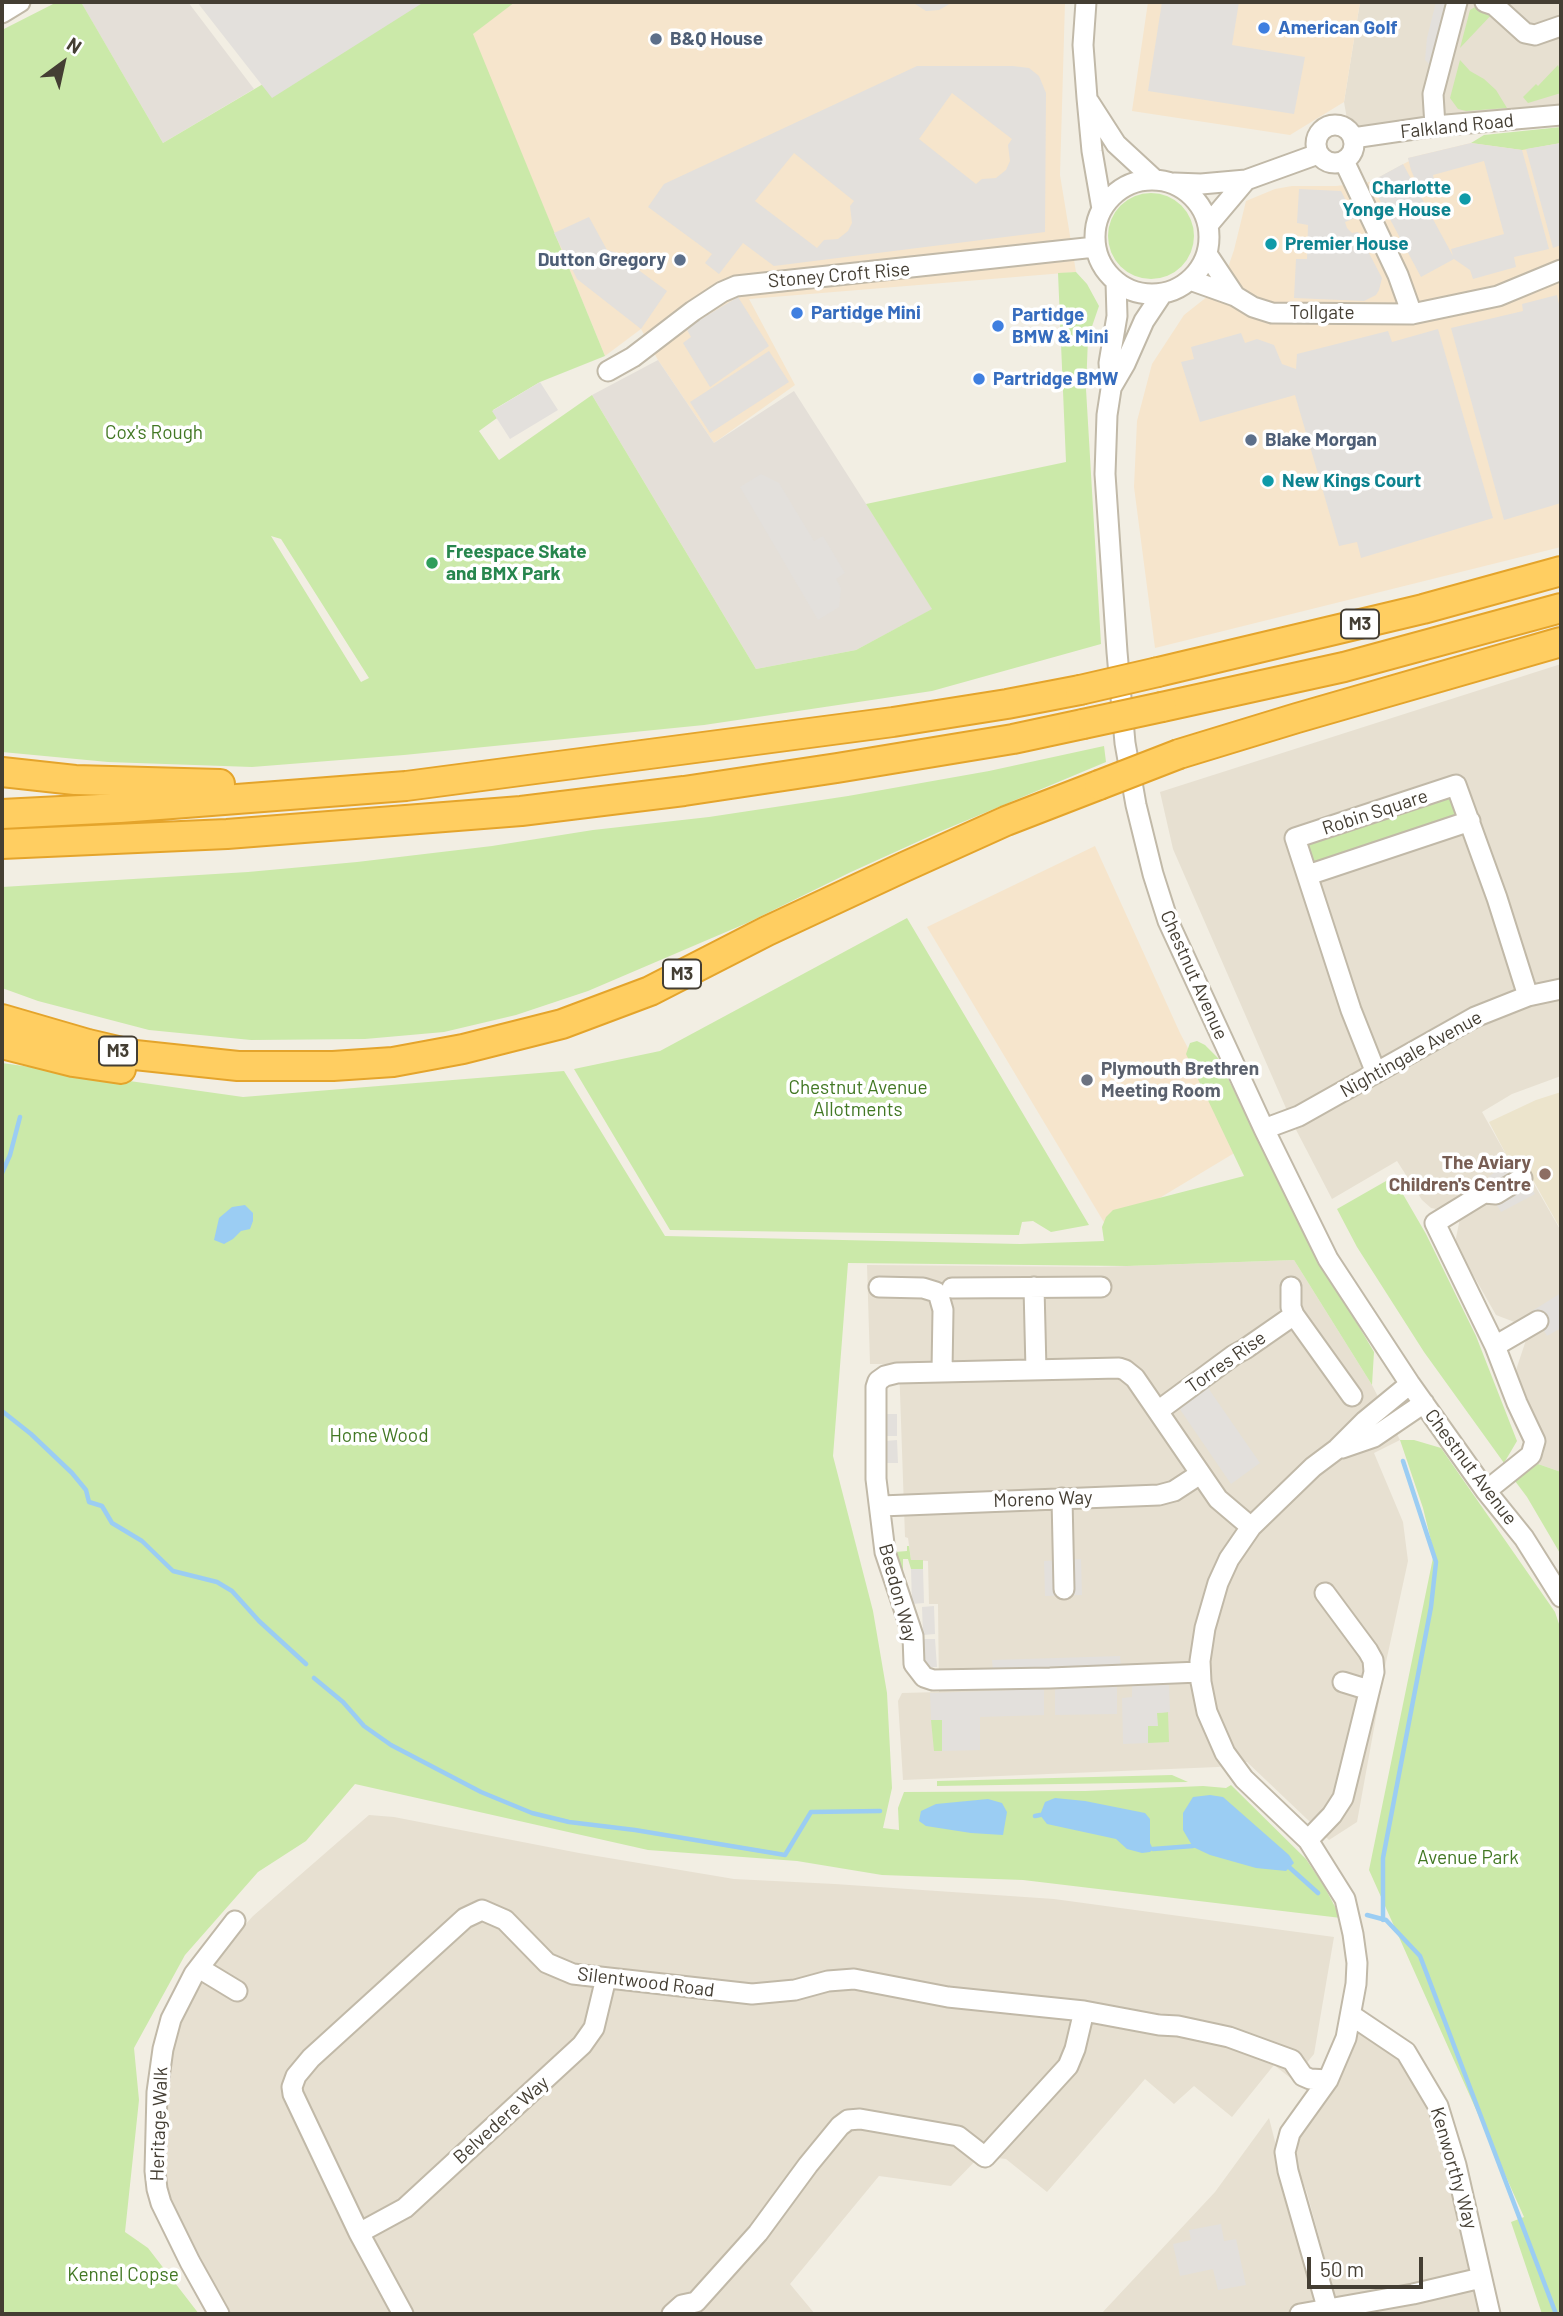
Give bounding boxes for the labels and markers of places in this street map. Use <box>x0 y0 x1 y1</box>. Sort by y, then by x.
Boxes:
place label: American Golf <box>1278 17 1398 39</box>
marker: American Golf <box>1256 20 1272 36</box>
place label: B&Q House <box>670 28 763 50</box>
marker: B&Q House <box>648 31 664 47</box>
place label: Charlotte Yonge House <box>1342 177 1451 221</box>
marker: Charlotte Yonge House <box>1457 191 1473 207</box>
place label: Premier House <box>1285 233 1409 255</box>
marker: Premier House <box>1263 236 1279 252</box>
place label: Dutton Gregory <box>538 249 666 271</box>
marker: Dutton Gregory <box>672 252 688 268</box>
place label: Partidge Mini <box>811 302 921 324</box>
place label: Partidge BMW & Mini <box>1012 304 1109 348</box>
marker: Partidge Mini <box>789 305 805 321</box>
marker: Partidge BMW & Mini <box>990 318 1006 334</box>
place label: Partridge BMW <box>993 368 1118 390</box>
marker: Partridge BMW <box>971 371 987 387</box>
place label: Blake Morgan <box>1265 429 1377 451</box>
marker: Blake Morgan <box>1243 432 1259 448</box>
place label: New Kings Court <box>1282 470 1421 492</box>
marker: New Kings Court <box>1260 473 1276 489</box>
place label: Freespace Skate and BMX Park <box>446 541 587 585</box>
marker: Freespace Skate and BMX Park <box>424 555 440 571</box>
place label: Plymouth Brethren Meeting Room <box>1101 1058 1259 1102</box>
marker: Plymouth Brethren Meeting Room <box>1079 1072 1095 1088</box>
place label: The Aviary Children's Centre <box>1389 1152 1531 1196</box>
marker: The Aviary Children's Centre <box>1537 1166 1553 1182</box>

